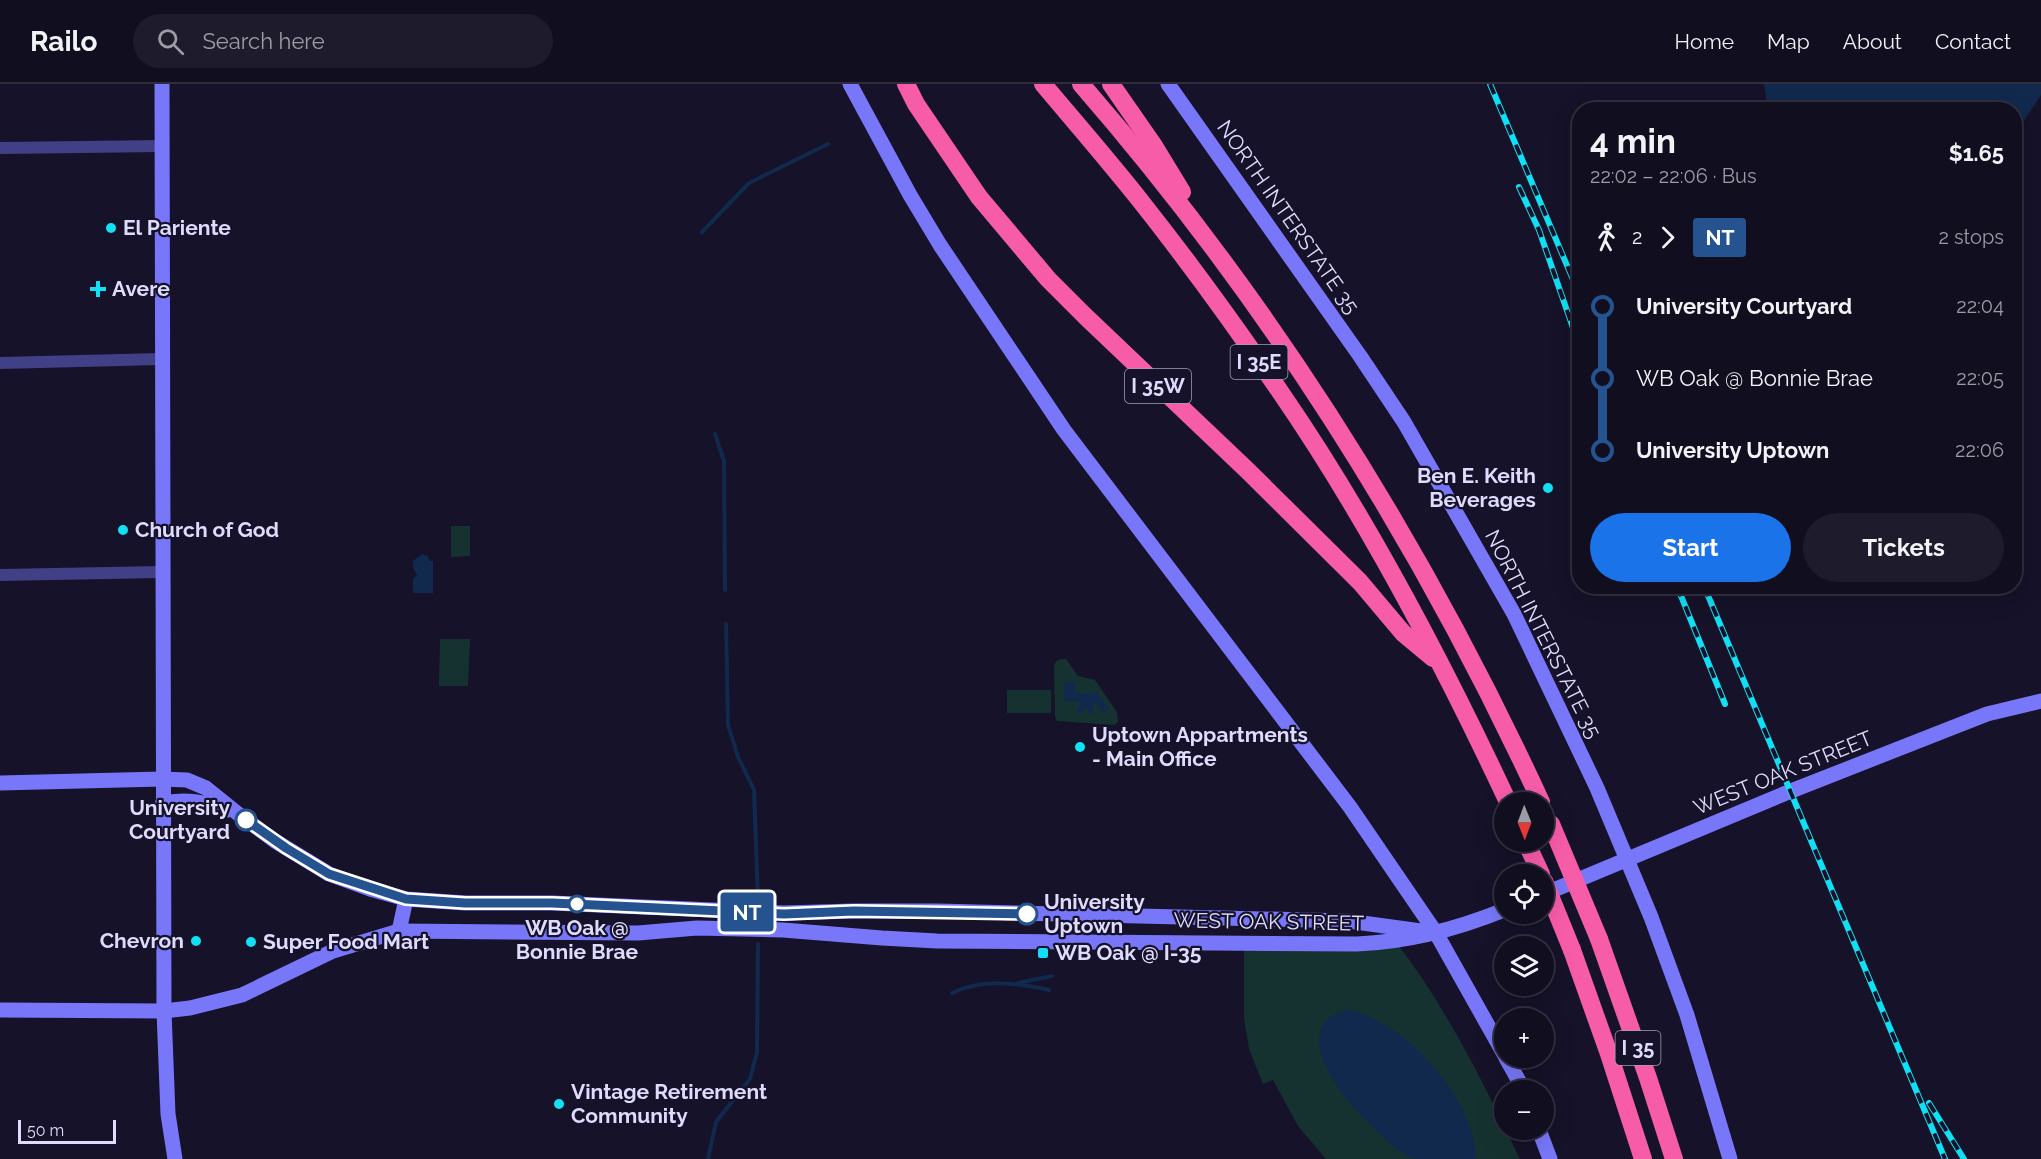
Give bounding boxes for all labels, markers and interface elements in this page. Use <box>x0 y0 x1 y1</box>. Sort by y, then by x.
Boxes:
search box <box>133 14 553 68</box>
text: Railo <box>30 25 97 58</box>
icon: search <box>154 25 187 58</box>
text: Search here <box>202 28 325 54</box>
text: Home <box>1675 29 1734 54</box>
text: Map <box>1767 29 1810 54</box>
text: About <box>1843 29 1902 54</box>
text: Contact <box>1935 29 2011 54</box>
street label: NORTH INTERSTATE 35 <box>1212 115 1365 318</box>
text: 4 min <box>1590 122 1676 161</box>
text: $1.65 <box>1949 140 2004 166</box>
text: 22:02 – 22:06 · Bus <box>1590 164 1757 188</box>
place label: El Pariente <box>123 215 231 240</box>
marker: El Pariente <box>104 221 118 235</box>
icon: walk <box>1590 221 1623 254</box>
icon: forward <box>1651 221 1684 254</box>
text: 2 <box>1632 225 1642 249</box>
text: NT <box>1705 225 1734 250</box>
text: 2 stops <box>1938 225 2004 249</box>
place label: Avere <box>112 276 170 301</box>
marker: Avere <box>89 280 107 298</box>
text: University Courtyard <box>1636 293 1852 319</box>
text: 22:04 <box>1956 294 2004 318</box>
road number: I 35E <box>1230 345 1288 379</box>
text: WB Oak @ Bonnie Brae <box>1636 365 1873 391</box>
text: 22:05 <box>1956 366 2004 390</box>
road number: I 35W <box>1125 369 1191 403</box>
text: University Uptown <box>1636 437 1829 463</box>
text: 22:06 <box>1955 438 2004 462</box>
place label: Ben E. Keith Beverages <box>1417 463 1536 512</box>
marker: Ben E. Keith Beverages <box>1541 481 1555 495</box>
button: Start <box>1590 513 1791 582</box>
button: Tickets <box>1803 513 2004 582</box>
place label: Church of God <box>135 517 279 542</box>
marker: Church of God <box>116 523 130 537</box>
street label: NORTH INTERSTATE 35 <box>1480 525 1607 742</box>
place label: Uptown Appartments - Main Office <box>1092 722 1308 771</box>
street label: WEST OAK STREET <box>1690 725 1876 820</box>
marker: Uptown Appartments - Main Office <box>1073 740 1087 754</box>
north arrow <box>1494 792 1554 852</box>
map controls <box>1494 792 1554 1140</box>
place label: University Courtyard <box>129 795 230 844</box>
marker: University Courtyard <box>235 809 257 831</box>
button: locate <box>1494 864 1554 924</box>
place label: University Uptown <box>1044 889 1145 938</box>
line badge: NT <box>720 892 774 932</box>
marker: WB Oak @ Bonnie Brae <box>568 895 586 913</box>
text: NT <box>732 900 762 925</box>
marker: University Uptown <box>1016 903 1038 925</box>
street label: WEST OAK STREET <box>1174 907 1365 936</box>
place label: WB Oak @ Bonnie Brae <box>516 915 639 964</box>
place label: Chevron <box>100 928 184 953</box>
place label: Super Food Mart <box>263 929 429 954</box>
marker: Chevron <box>189 934 203 948</box>
marker: Super Food Mart <box>244 935 258 949</box>
button: layers <box>1494 936 1554 996</box>
place label: WB Oak @ I-35 <box>1055 940 1201 965</box>
marker: WB Oak @ I-35 <box>1036 946 1050 960</box>
button: + <box>1494 1008 1554 1068</box>
road number: I 35 <box>1616 1031 1660 1065</box>
place label: Vintage Retirement Community <box>571 1079 767 1128</box>
button: − <box>1494 1080 1554 1140</box>
marker: Vintage Retirement Community <box>552 1097 566 1111</box>
scale bar <box>18 1117 116 1144</box>
text: 50 m <box>27 1121 64 1140</box>

